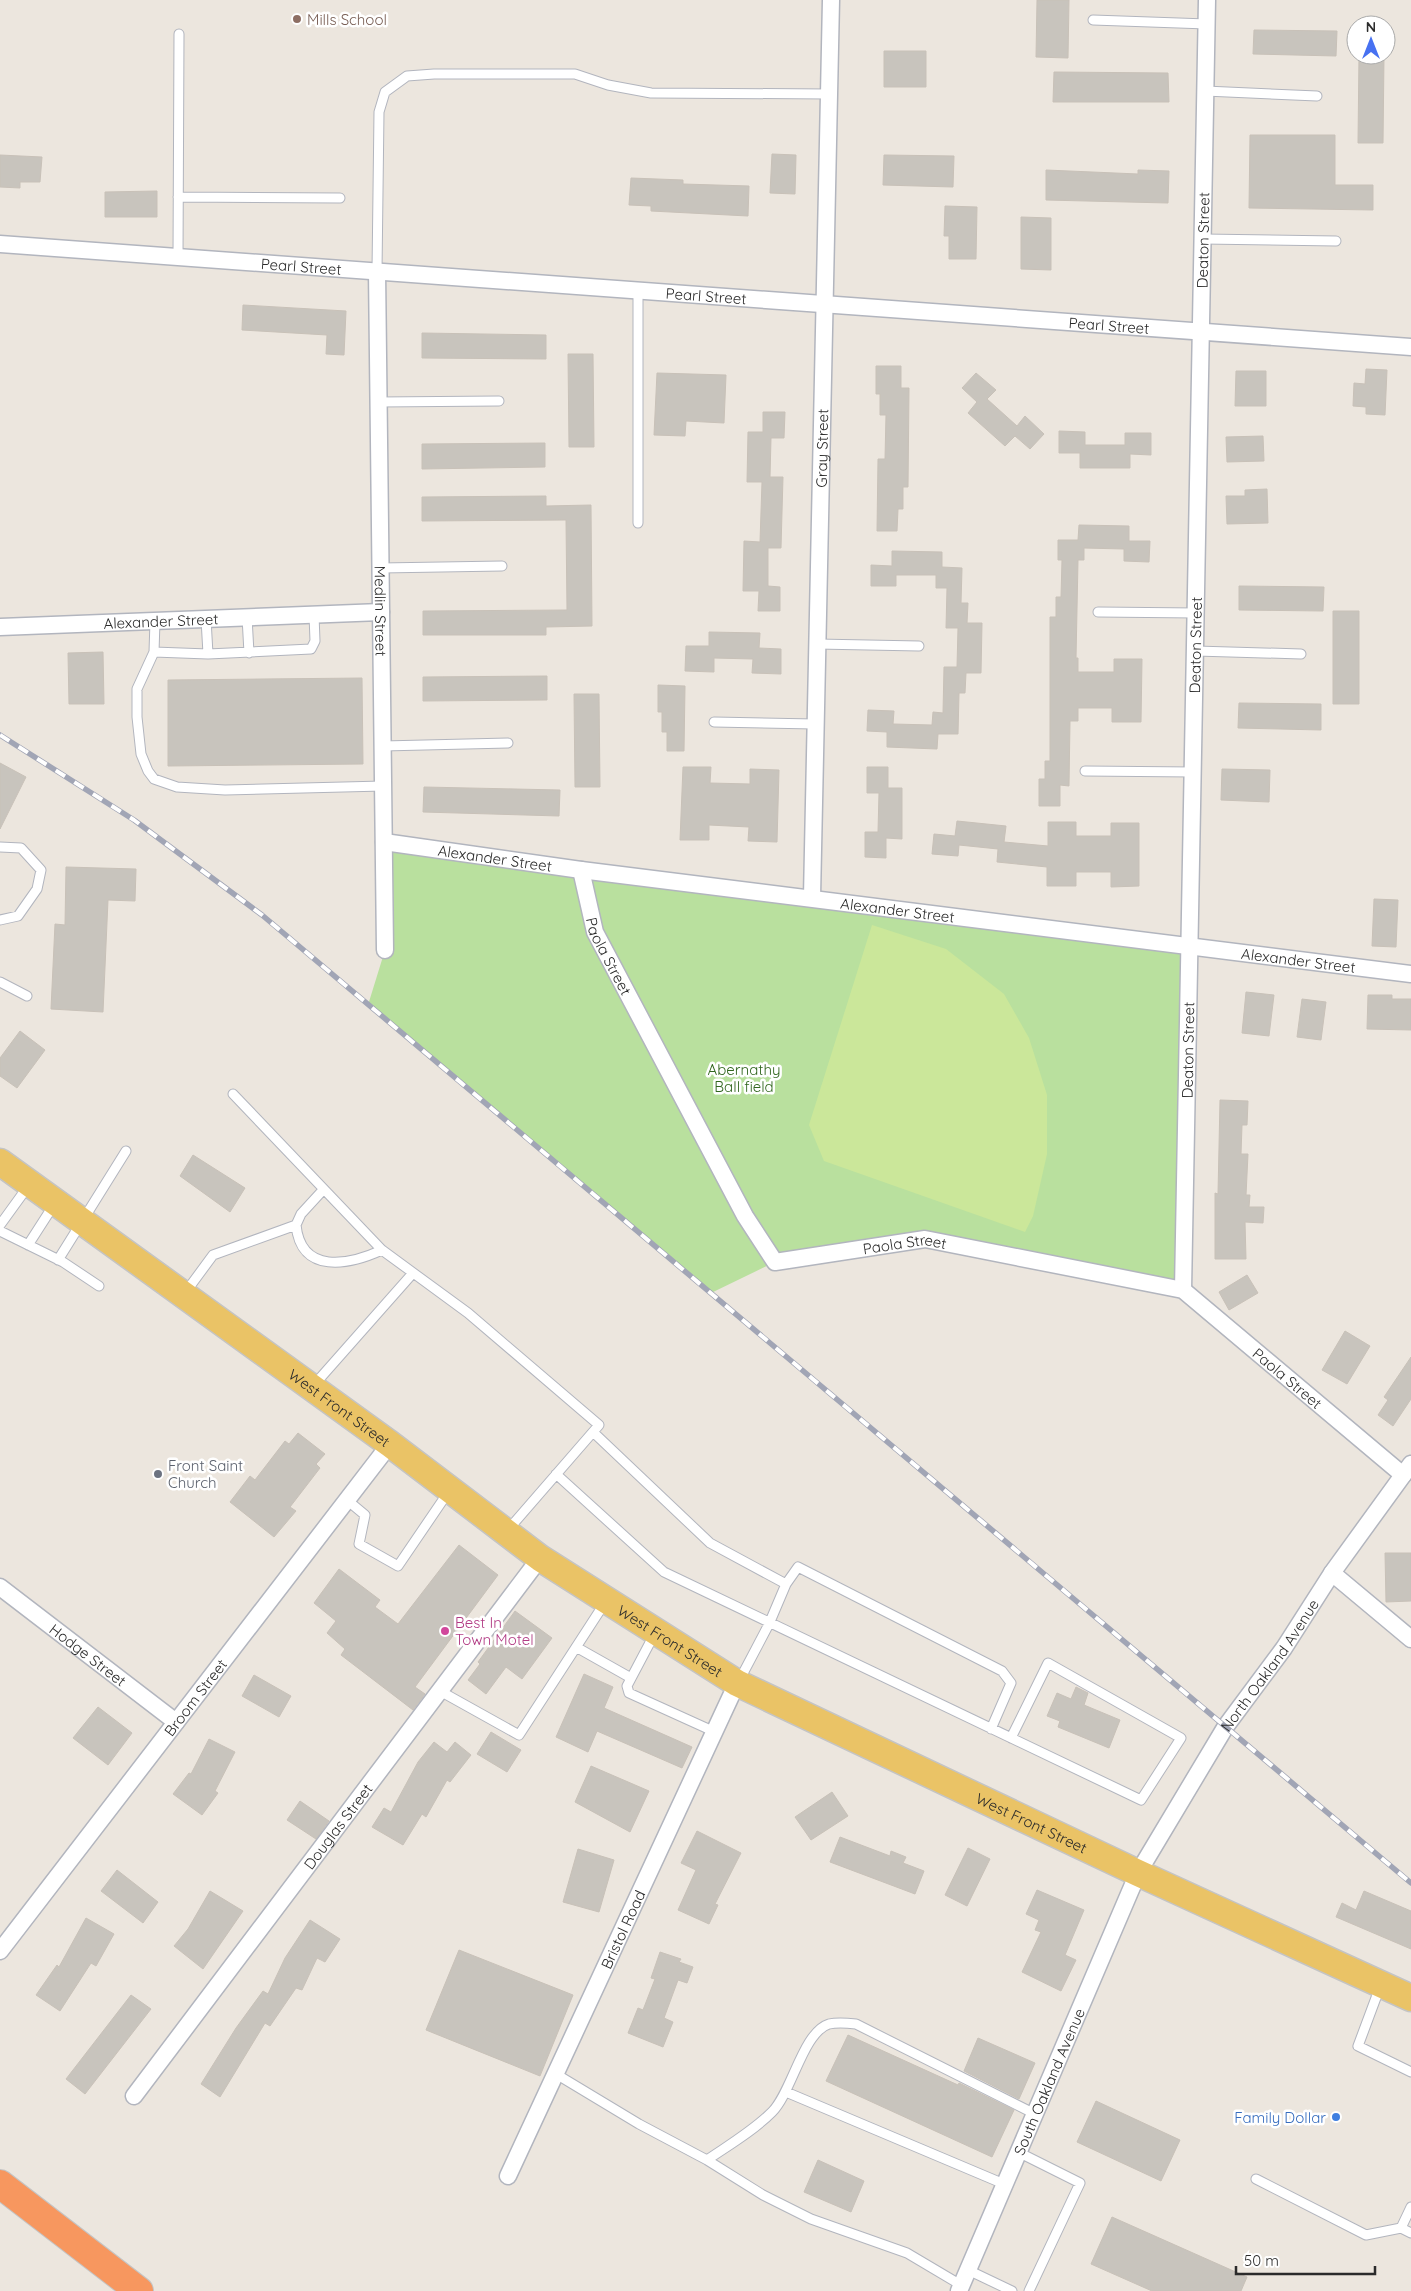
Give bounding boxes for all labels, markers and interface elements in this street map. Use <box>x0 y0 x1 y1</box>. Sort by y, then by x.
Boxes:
place label: Mills School <box>307 10 387 29</box>
marker: Mills School <box>291 13 303 25</box>
north arrow <box>1346 15 1396 65</box>
text: N <box>1366 18 1376 36</box>
street label: Deaton Street <box>1192 192 1213 289</box>
street label: Pearl Street <box>260 254 342 278</box>
street label: Pearl Street <box>665 283 747 308</box>
street label: Pearl Street <box>1068 313 1150 337</box>
street label: Gray Street <box>811 408 832 488</box>
street label: Medlin Street <box>371 566 391 656</box>
street label: Deaton Street <box>1185 597 1205 694</box>
street label: Alexander Street <box>103 609 219 632</box>
street label: Alexander Street <box>437 840 553 875</box>
street label: Alexander Street <box>839 893 956 926</box>
street label: Paola Street <box>582 915 636 998</box>
street label: Alexander Street <box>1240 943 1357 976</box>
street label: Deaton Street <box>1177 1002 1198 1098</box>
park label: Abernathy Ball field <box>708 1060 780 1096</box>
street label: Paola Street <box>862 1230 948 1258</box>
street label: Paola Street <box>1249 1343 1326 1412</box>
street label: West Front Street <box>285 1364 394 1451</box>
place label: Front Saint Church <box>168 1456 243 1492</box>
marker: Front Saint Church <box>152 1468 164 1480</box>
street label: North Oakland Avenue <box>1216 1595 1323 1735</box>
street label: West Front Street <box>614 1600 726 1681</box>
place label: Best In Town Motel <box>455 1613 534 1649</box>
street label: Hodge Street <box>46 1619 130 1690</box>
marker: Best In Town Motel <box>439 1625 451 1637</box>
street label: Broom Street <box>159 1655 231 1740</box>
street label: Douglas Street <box>299 1780 376 1873</box>
street label: West Front Street <box>973 1788 1090 1857</box>
street label: Bristol Road <box>596 1887 649 1972</box>
street label: South Oakland Avenue <box>1009 2005 1089 2158</box>
place label: Family Dollar <box>1234 2108 1326 2127</box>
marker: Family Dollar <box>1330 2111 1342 2123</box>
scale bar <box>1236 2244 1375 2276</box>
text: 50 m <box>1244 2251 1279 2270</box>

